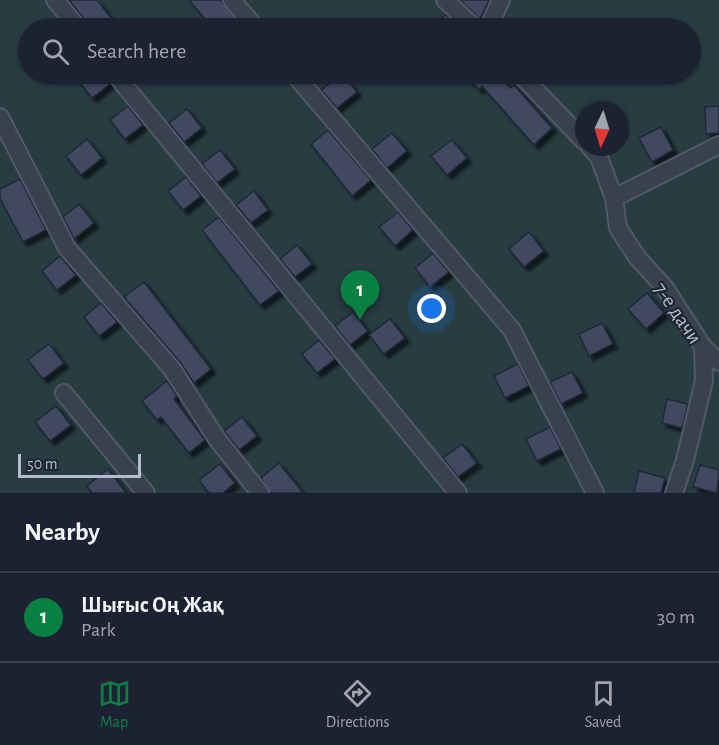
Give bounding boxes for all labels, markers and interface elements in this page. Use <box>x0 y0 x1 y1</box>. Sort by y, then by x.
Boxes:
search box <box>18 18 701 84</box>
icon: search <box>39 35 72 68</box>
text: Search here <box>87 40 186 62</box>
north arrow <box>575 102 629 156</box>
pin: 1 <box>340 270 380 320</box>
street label: 7-е дачи <box>650 279 706 348</box>
your location <box>417 294 446 323</box>
scale bar <box>18 451 141 478</box>
text: 50 m <box>27 456 58 472</box>
text: Nearby <box>24 519 100 545</box>
text: Шығыс Оң Жақ <box>81 594 224 616</box>
text: 1 <box>40 607 47 627</box>
text: 30 m <box>657 607 695 627</box>
text: Park <box>81 620 116 640</box>
tab: Map <box>98 677 131 732</box>
tab: Directions <box>326 677 390 732</box>
tab: Saved <box>585 677 621 732</box>

